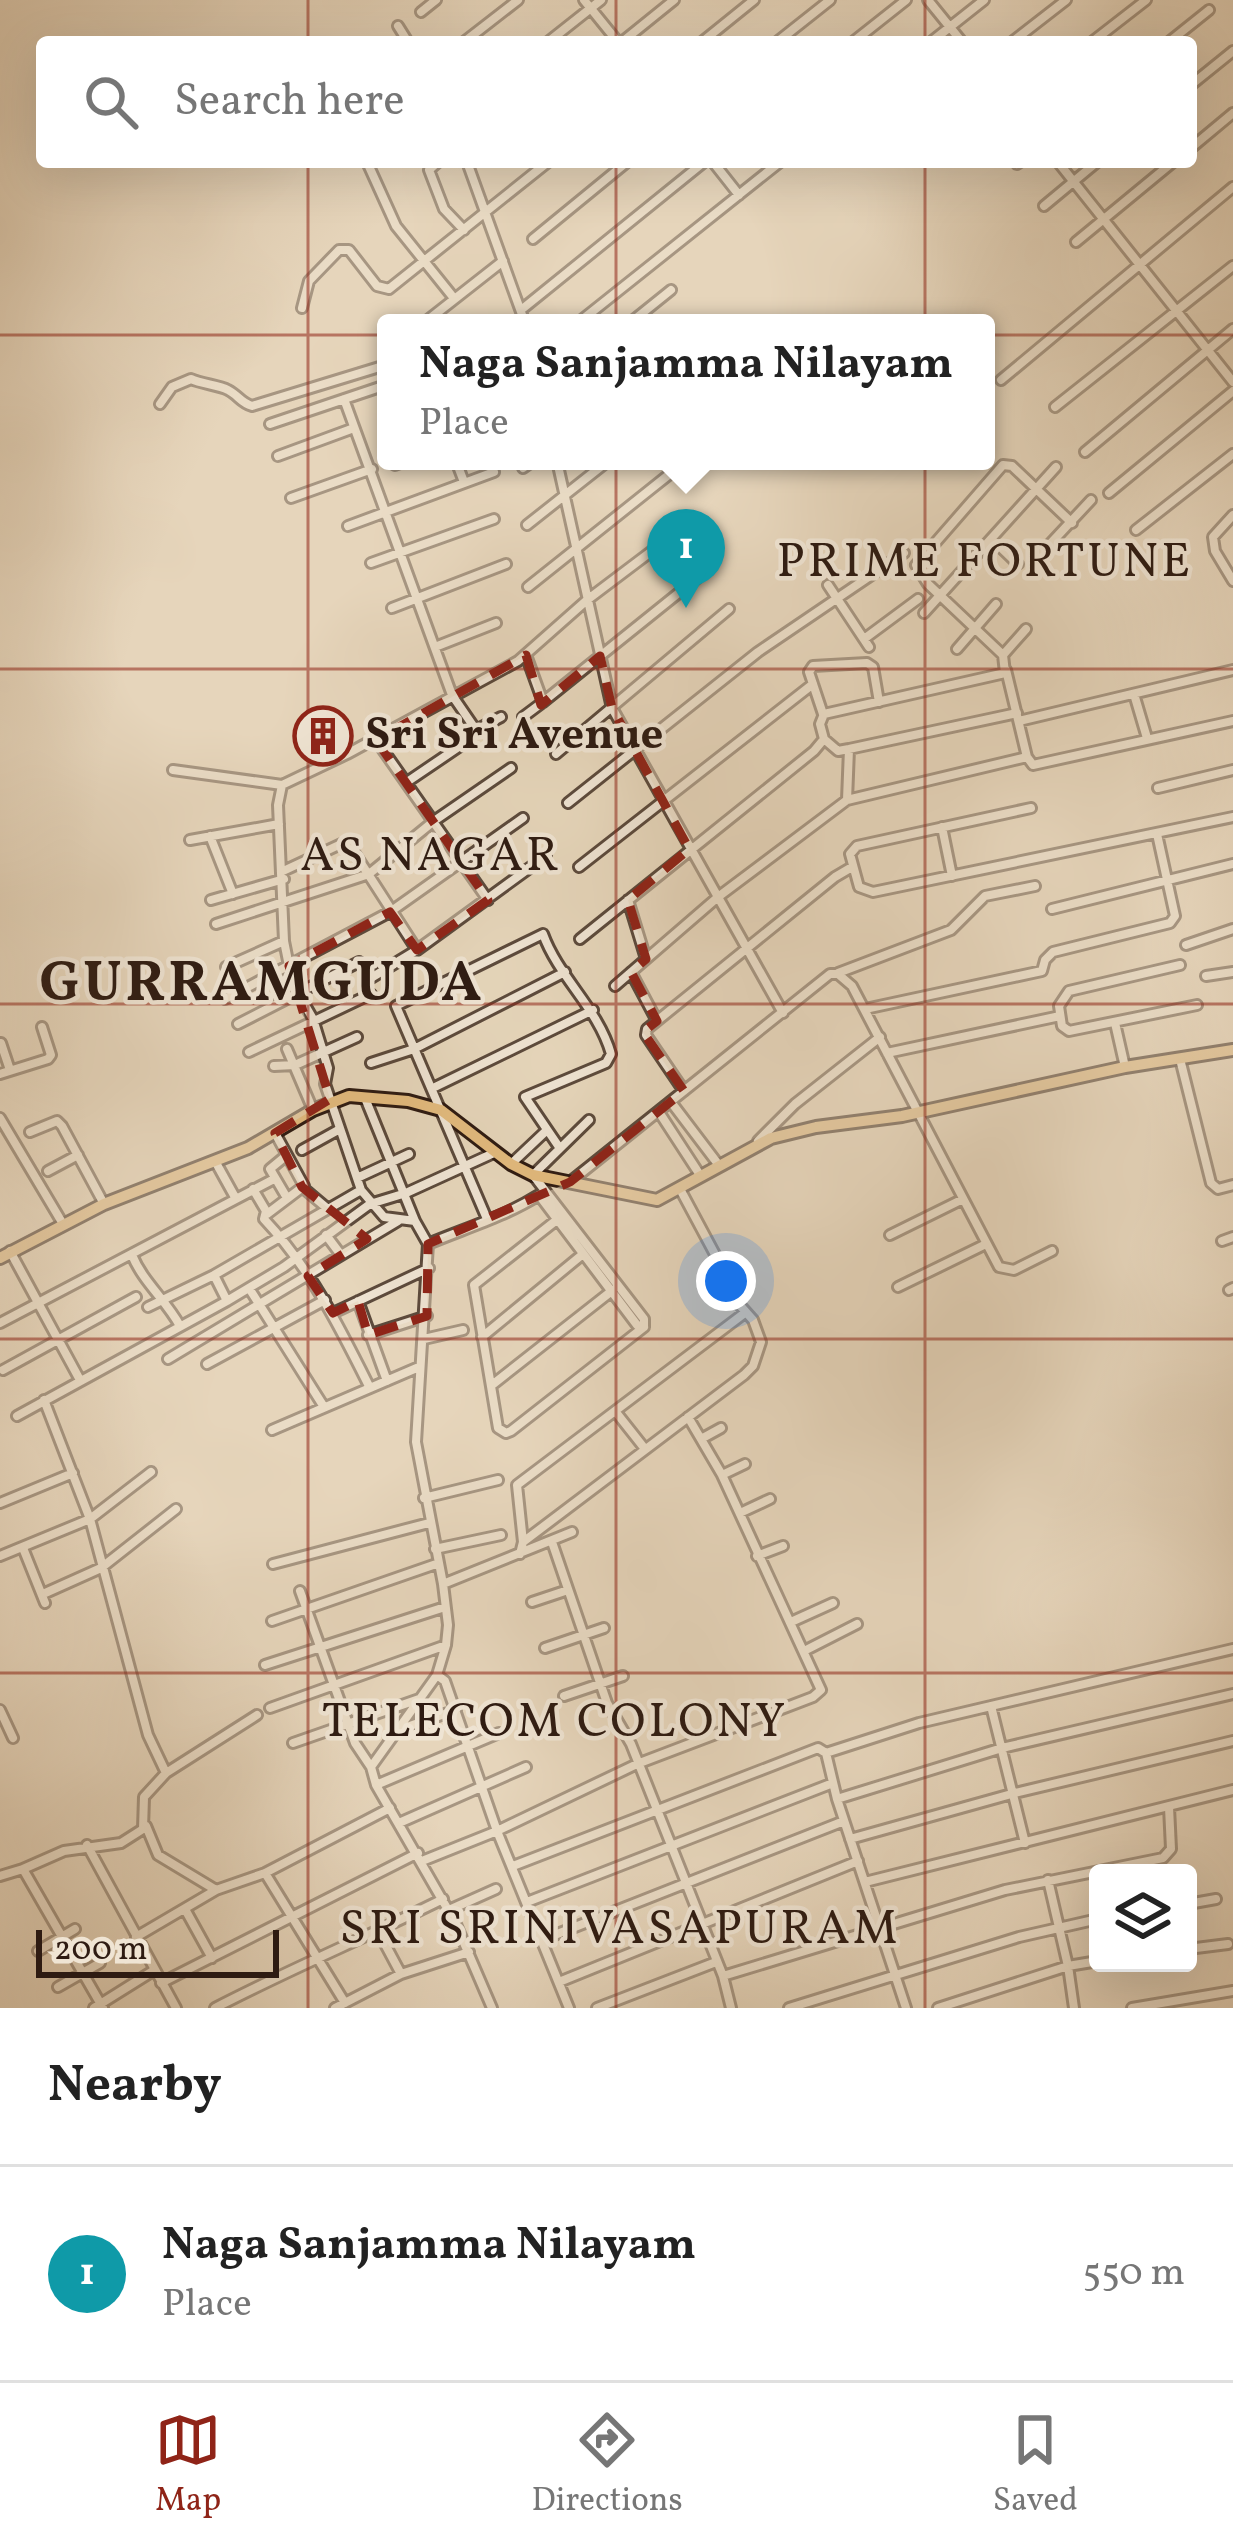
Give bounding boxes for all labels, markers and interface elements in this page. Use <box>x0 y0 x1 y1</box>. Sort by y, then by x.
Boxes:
search box <box>36 36 1197 168</box>
icon: search <box>78 69 144 135</box>
text: Search here <box>174 71 405 134</box>
popup <box>377 314 995 470</box>
text: Naga Sanjamma Nilayam <box>419 334 953 397</box>
text: Place <box>419 397 509 451</box>
pin: 1 <box>647 509 725 608</box>
district label: PRIME FORTUNE <box>777 530 1193 597</box>
building icon: Sri Sri Avenue <box>292 705 354 767</box>
place label: Sri Sri Avenue <box>365 705 664 768</box>
district label: AS NAGAR <box>300 824 562 891</box>
district label: GURRAMGUDA <box>39 946 485 1025</box>
your location <box>696 1251 756 1311</box>
district label: TELECOM COLONY <box>322 1690 788 1757</box>
map controls <box>1089 1864 1197 1972</box>
button: layers <box>1089 1864 1197 1972</box>
district label: SRI SRINIVASAPURAM <box>340 1897 900 1964</box>
scale bar <box>36 1924 279 1977</box>
text: 200 m <box>54 1928 148 1974</box>
text: Nearby <box>48 2051 222 2122</box>
text: Naga Sanjamma Nilayam <box>162 2215 696 2278</box>
text: 1 <box>79 2247 95 2301</box>
text: 550 m <box>1083 2247 1185 2301</box>
text: Place <box>162 2278 252 2332</box>
tab: Map <box>155 2407 221 2525</box>
tab: Directions <box>531 2407 683 2525</box>
tab: Saved <box>993 2407 1078 2525</box>

